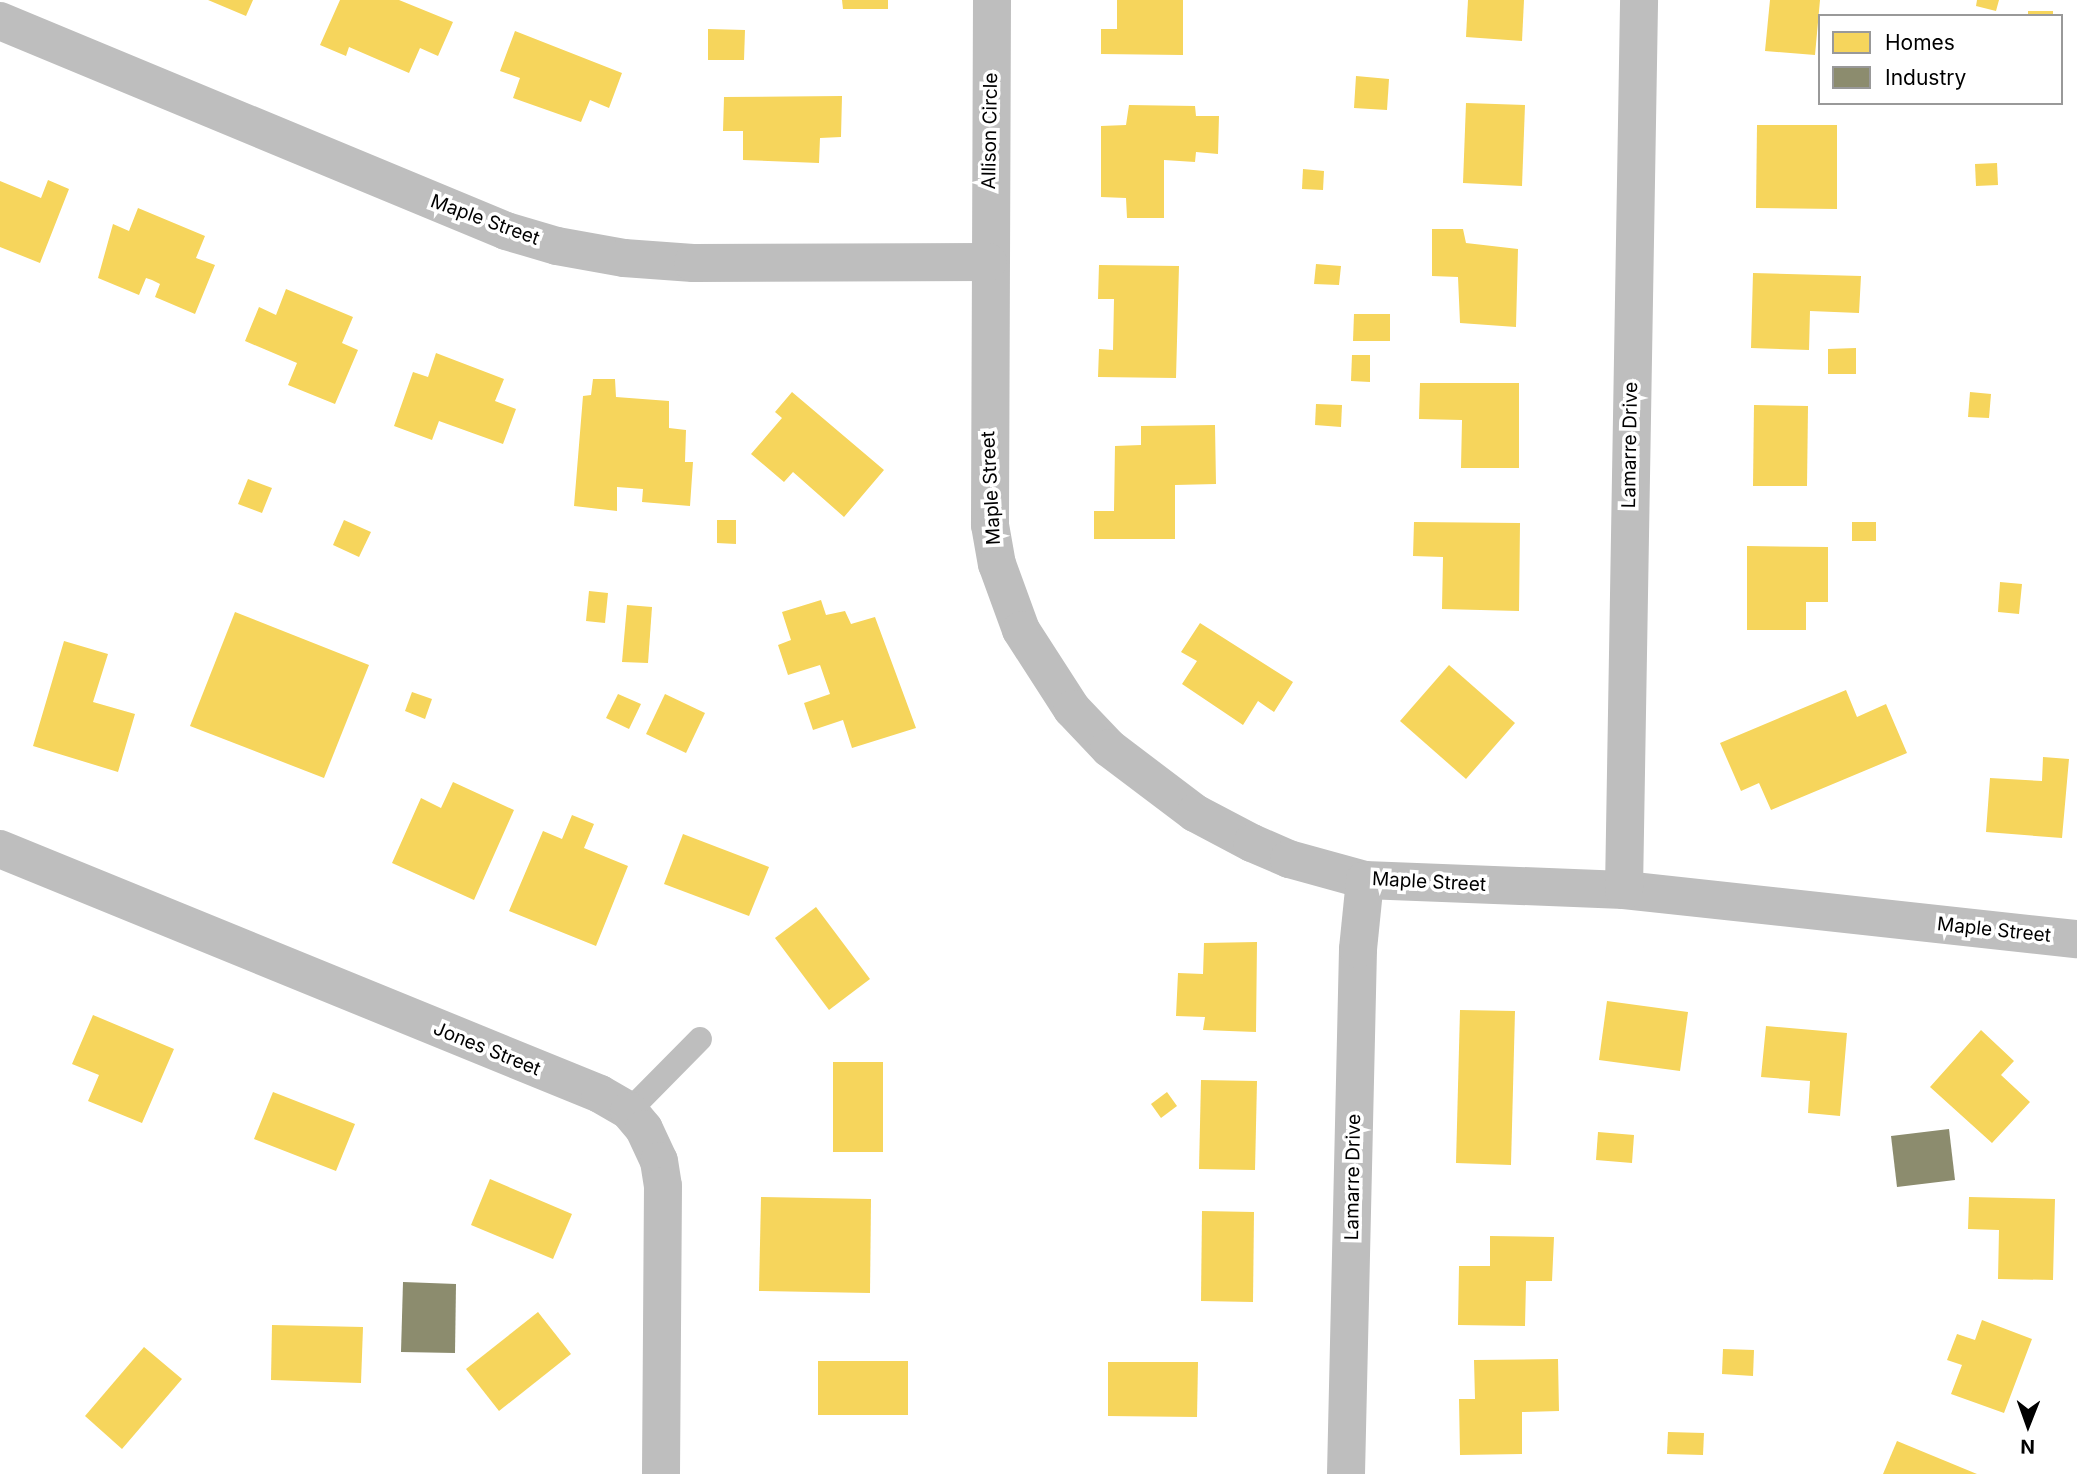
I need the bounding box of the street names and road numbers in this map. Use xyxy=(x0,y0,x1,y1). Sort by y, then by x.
street label: Allison Circle xyxy=(978,72,1002,190)
street label: Maple Street xyxy=(427,190,543,250)
street label: Lamarre Drive xyxy=(1617,382,1643,508)
street label: Maple Street xyxy=(977,430,1005,546)
street label: Maple Street xyxy=(1371,868,1487,896)
street label: Maple Street xyxy=(1936,913,2052,947)
street label: Jones Street xyxy=(430,1017,544,1081)
street label: Lamarre Drive xyxy=(1340,1114,1366,1240)

